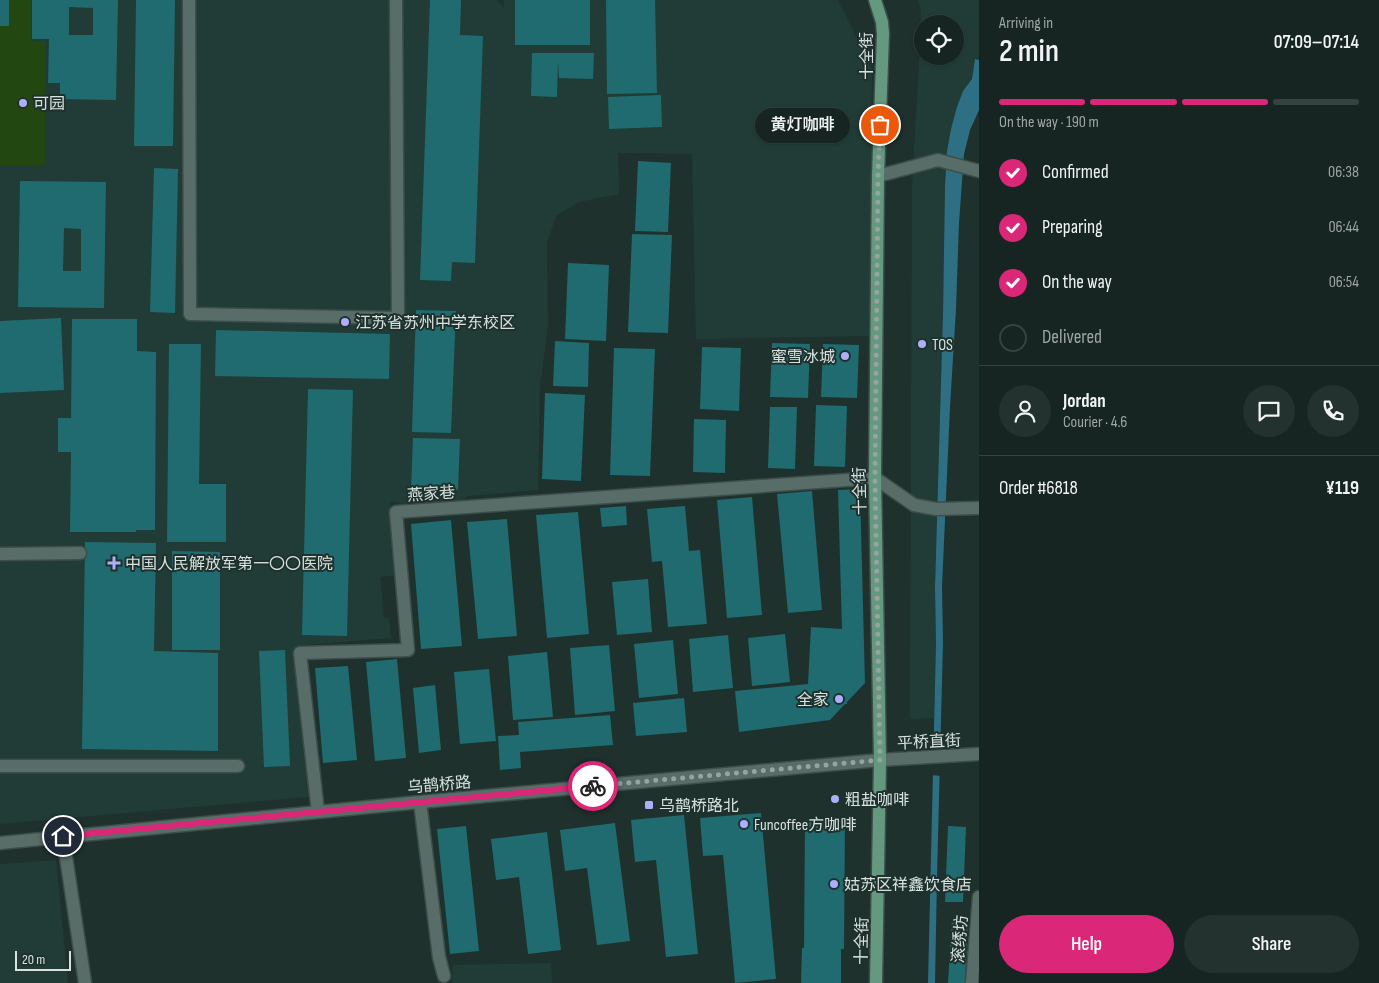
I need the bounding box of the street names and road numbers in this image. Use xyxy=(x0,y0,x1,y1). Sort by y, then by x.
street label: 十全街 xyxy=(858,32,877,80)
street label: 十全街 xyxy=(851,467,870,515)
street label: 燕家巷 xyxy=(406,483,456,506)
street label: 平桥直街 xyxy=(897,731,962,754)
street label: 乌鹊桥路 xyxy=(406,773,472,798)
street label: 滚绣坊 xyxy=(949,914,972,964)
street label: 十全街 xyxy=(853,917,872,965)

